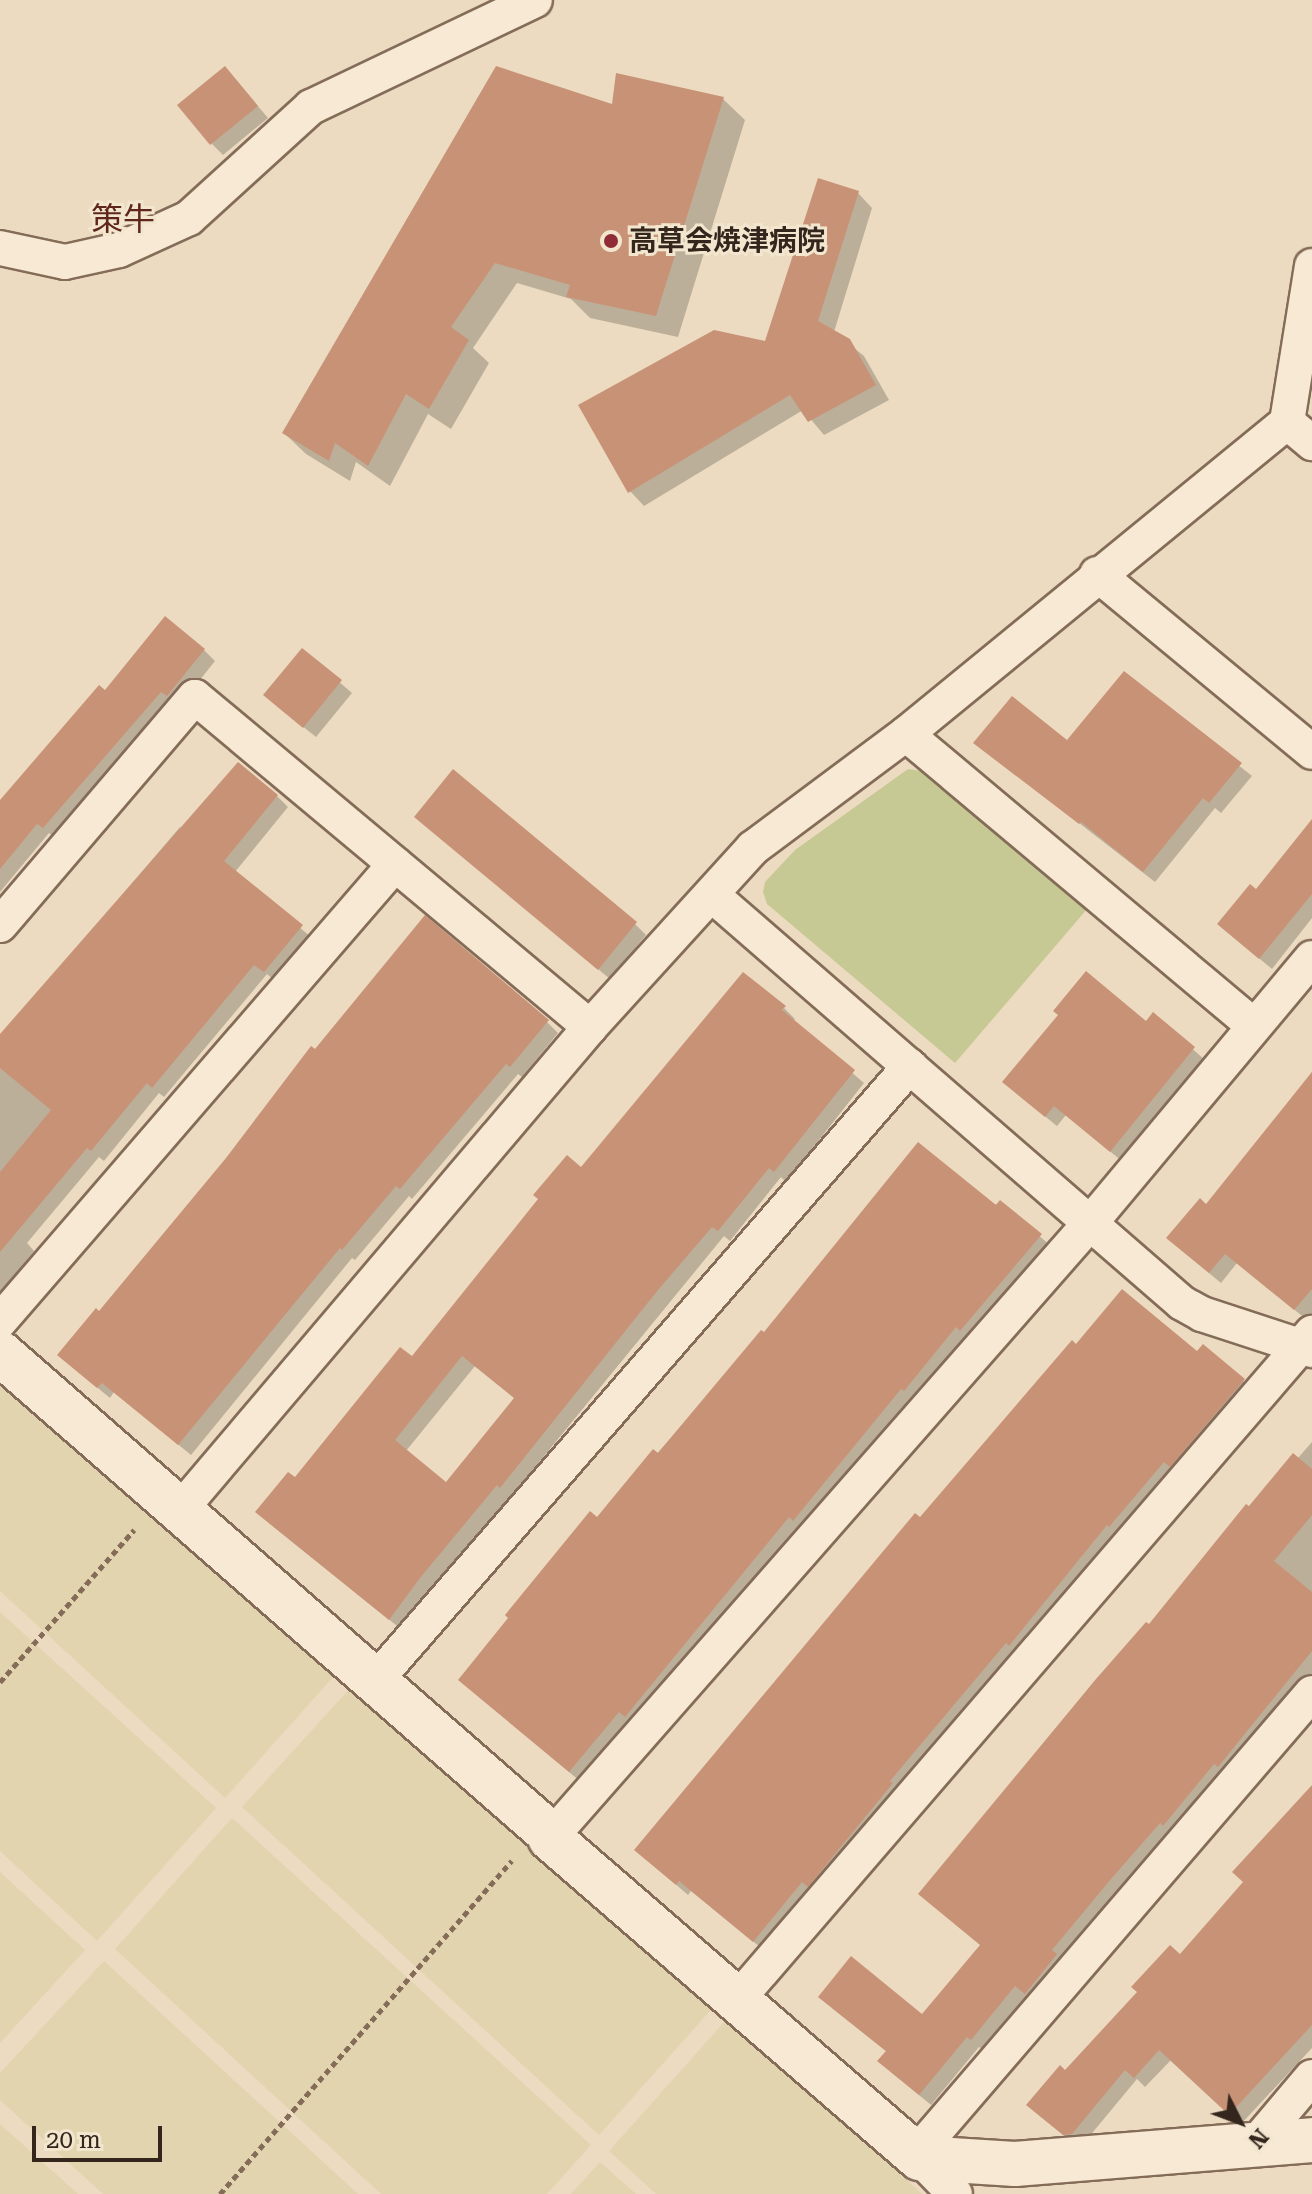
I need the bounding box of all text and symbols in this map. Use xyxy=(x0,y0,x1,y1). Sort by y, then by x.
district label: 策牛 xyxy=(91,200,155,238)
place label: 高草会焼津病院 xyxy=(629,224,825,258)
marker: 高草会焼津病院 xyxy=(600,230,622,252)
north arrow xyxy=(1200,2082,1280,2162)
scale bar xyxy=(36,2110,166,2160)
text: N xyxy=(1243,2124,1273,2153)
text: 20 m xyxy=(46,2126,101,2154)

